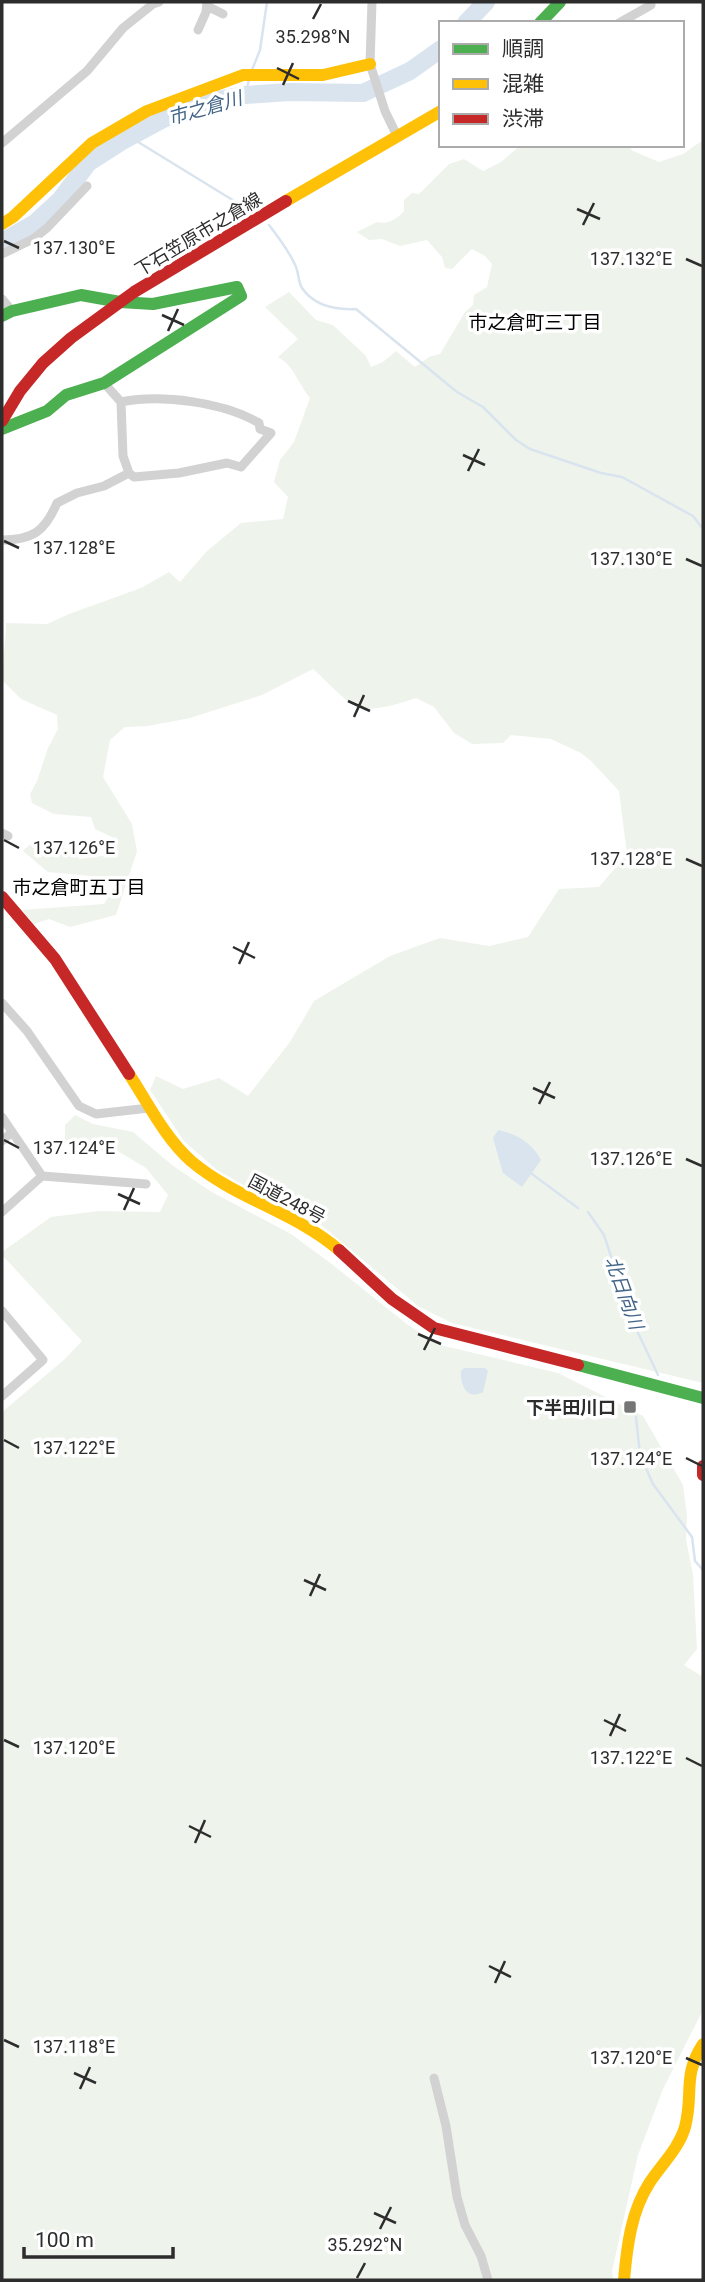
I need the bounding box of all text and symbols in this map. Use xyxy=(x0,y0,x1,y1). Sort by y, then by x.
legend xyxy=(439,21,684,147)
text: 35.298°N xyxy=(276,26,350,47)
text: 順調 xyxy=(502,37,544,61)
text: 混雑 xyxy=(502,72,544,96)
water label: 市之倉川 xyxy=(165,86,247,130)
text: 渋滞 xyxy=(502,107,544,131)
street label: 下石笠原市之倉線 xyxy=(131,188,265,280)
text: 137.130°E xyxy=(33,237,115,258)
text: 137.132°E xyxy=(590,248,672,269)
district label: 市之倉町三丁目 xyxy=(468,311,602,334)
text: 137.128°E xyxy=(33,537,115,558)
text: 137.130°E xyxy=(590,548,672,569)
text: 137.126°E xyxy=(33,837,115,858)
text: 137.128°E xyxy=(590,848,672,869)
district label: 市之倉町五丁目 xyxy=(12,876,146,899)
text: 137.124°E xyxy=(33,1137,115,1158)
text: 137.126°E xyxy=(590,1148,672,1169)
street label: 国道248号 xyxy=(245,1170,329,1228)
water label: 北日向川 xyxy=(600,1253,648,1335)
place label: 下半田川口 xyxy=(526,1397,616,1418)
marker: 下半田川口 xyxy=(622,1399,638,1415)
text: 137.122°E xyxy=(33,1437,115,1458)
text: 137.124°E xyxy=(590,1448,672,1469)
text: 137.120°E xyxy=(33,1737,115,1758)
text: 137.122°E xyxy=(590,1747,672,1768)
text: 137.118°E xyxy=(33,2036,115,2057)
text: 137.120°E xyxy=(590,2047,672,2068)
scale bar xyxy=(24,2216,173,2260)
text: 100 m xyxy=(35,2228,94,2252)
text: 35.292°N xyxy=(328,2234,402,2255)

